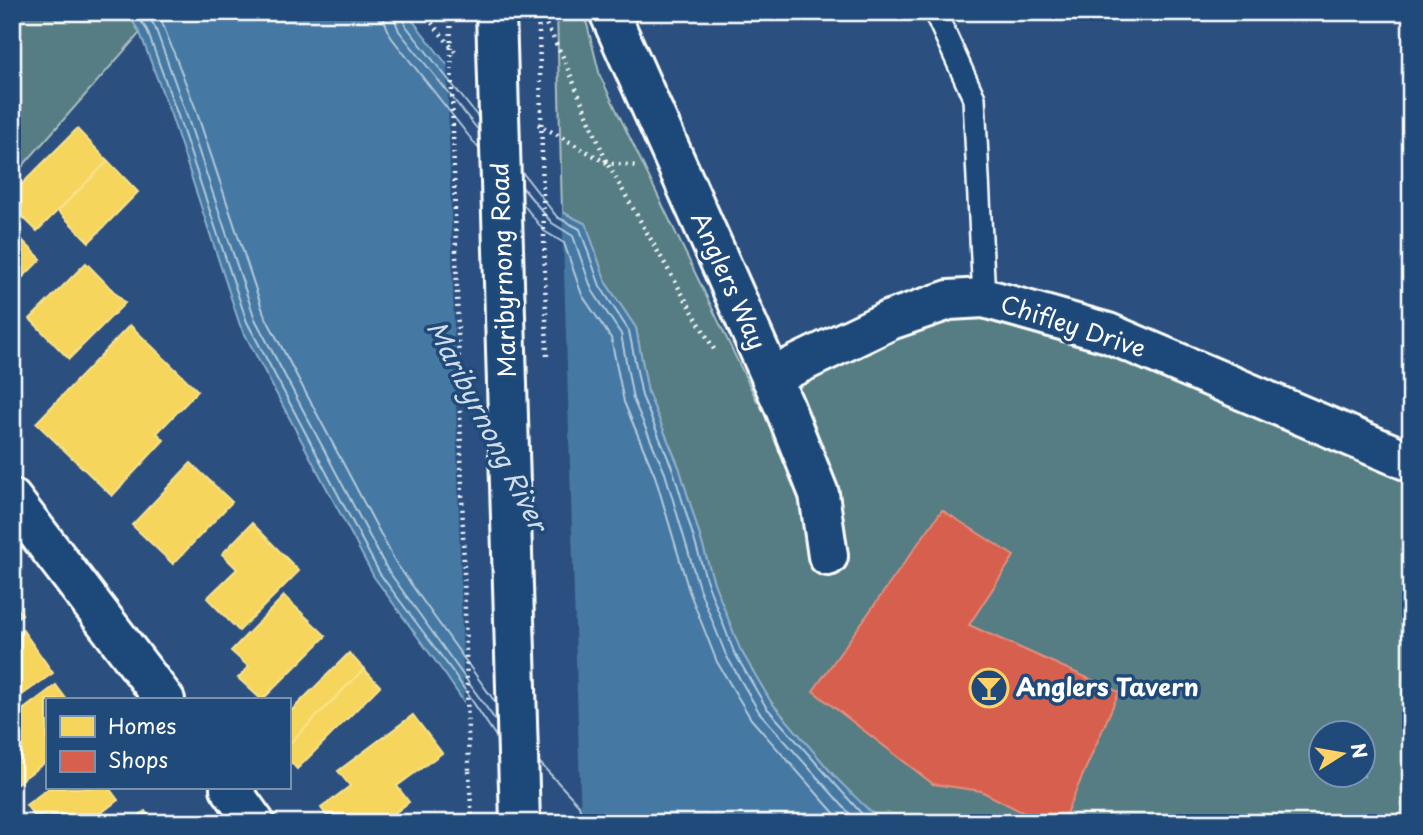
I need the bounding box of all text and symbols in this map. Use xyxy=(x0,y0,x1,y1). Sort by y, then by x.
street label: Maribyrnong Road xyxy=(480,162,524,378)
street label: Anglers Way xyxy=(683,205,776,355)
street label: Chifley Drive xyxy=(996,285,1151,366)
water label: Maribyrnong River xyxy=(418,313,560,540)
bar icon: Anglers Tavern xyxy=(968,667,1010,709)
place label: Anglers Tavern xyxy=(1016,668,1199,704)
legend xyxy=(46,698,290,790)
text: Homes xyxy=(108,709,176,741)
north arrow xyxy=(1308,720,1378,790)
text: N xyxy=(1344,741,1375,761)
text: Shops xyxy=(108,743,168,775)

